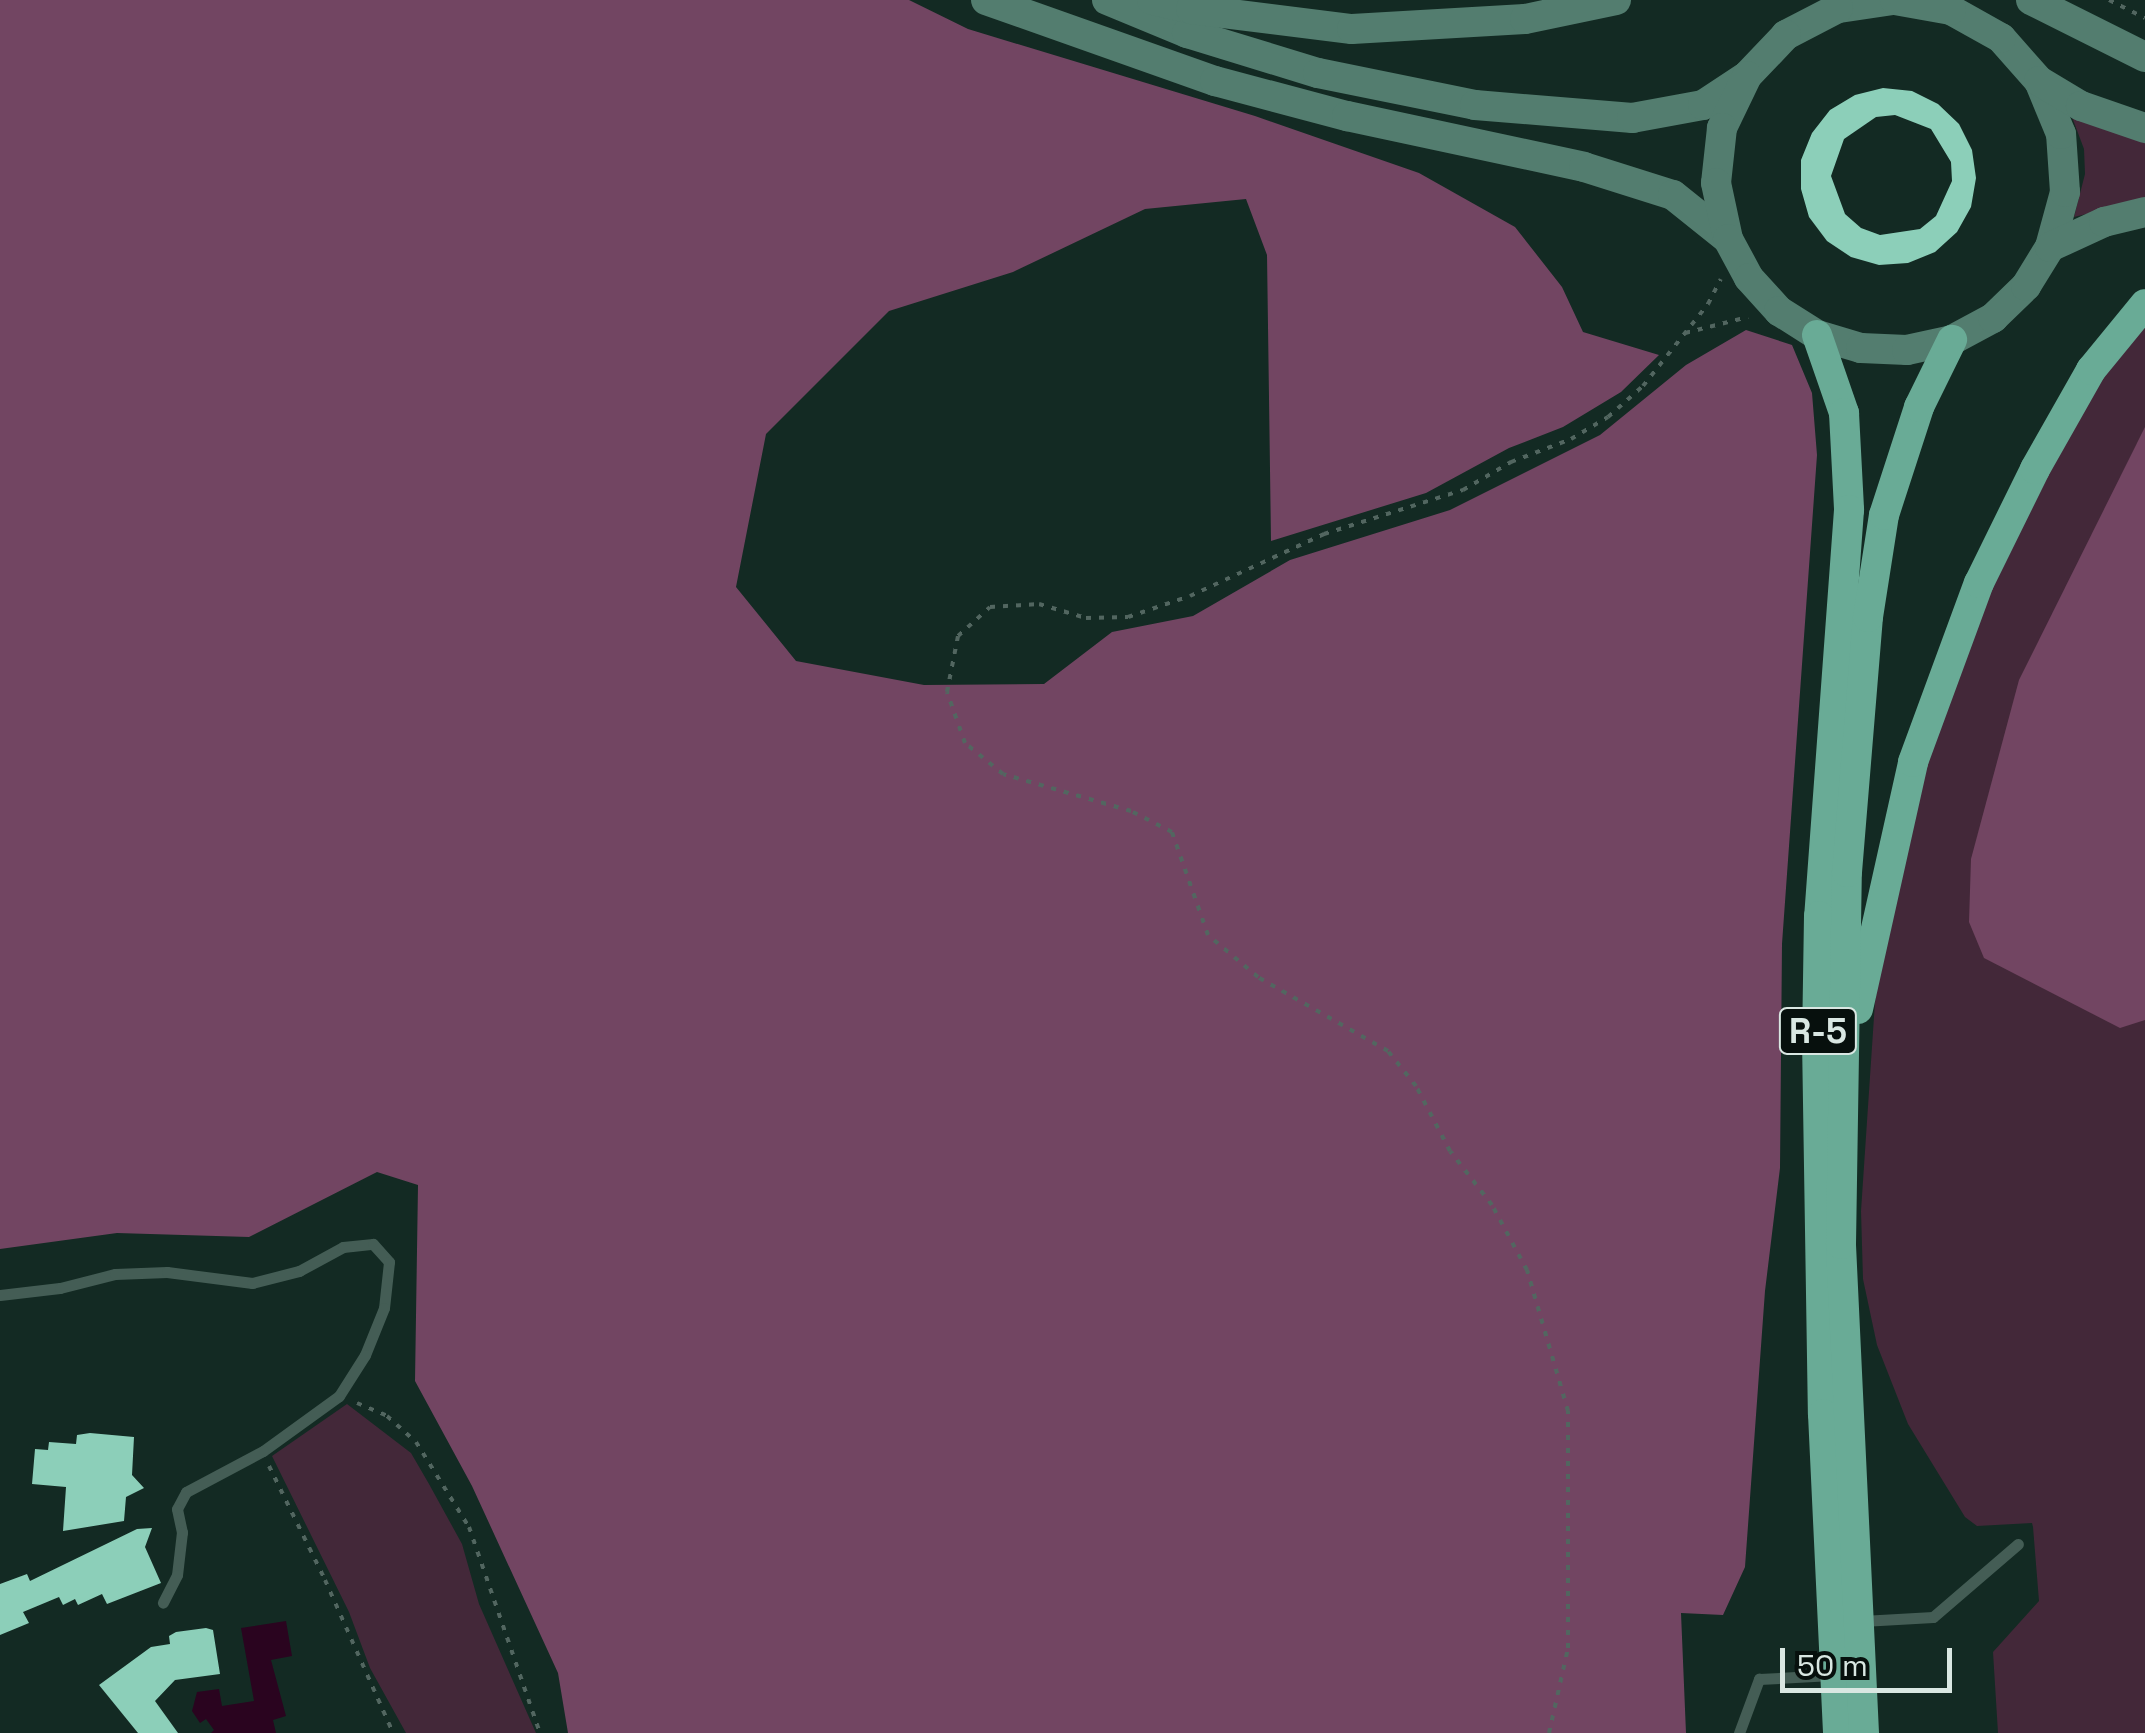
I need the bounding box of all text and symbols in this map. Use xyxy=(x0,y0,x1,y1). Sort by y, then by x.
road number: R-5 xyxy=(1778,1001,1858,1061)
scale bar xyxy=(1785,1628,1958,1690)
text: 50 m xyxy=(1797,1646,1868,1685)

